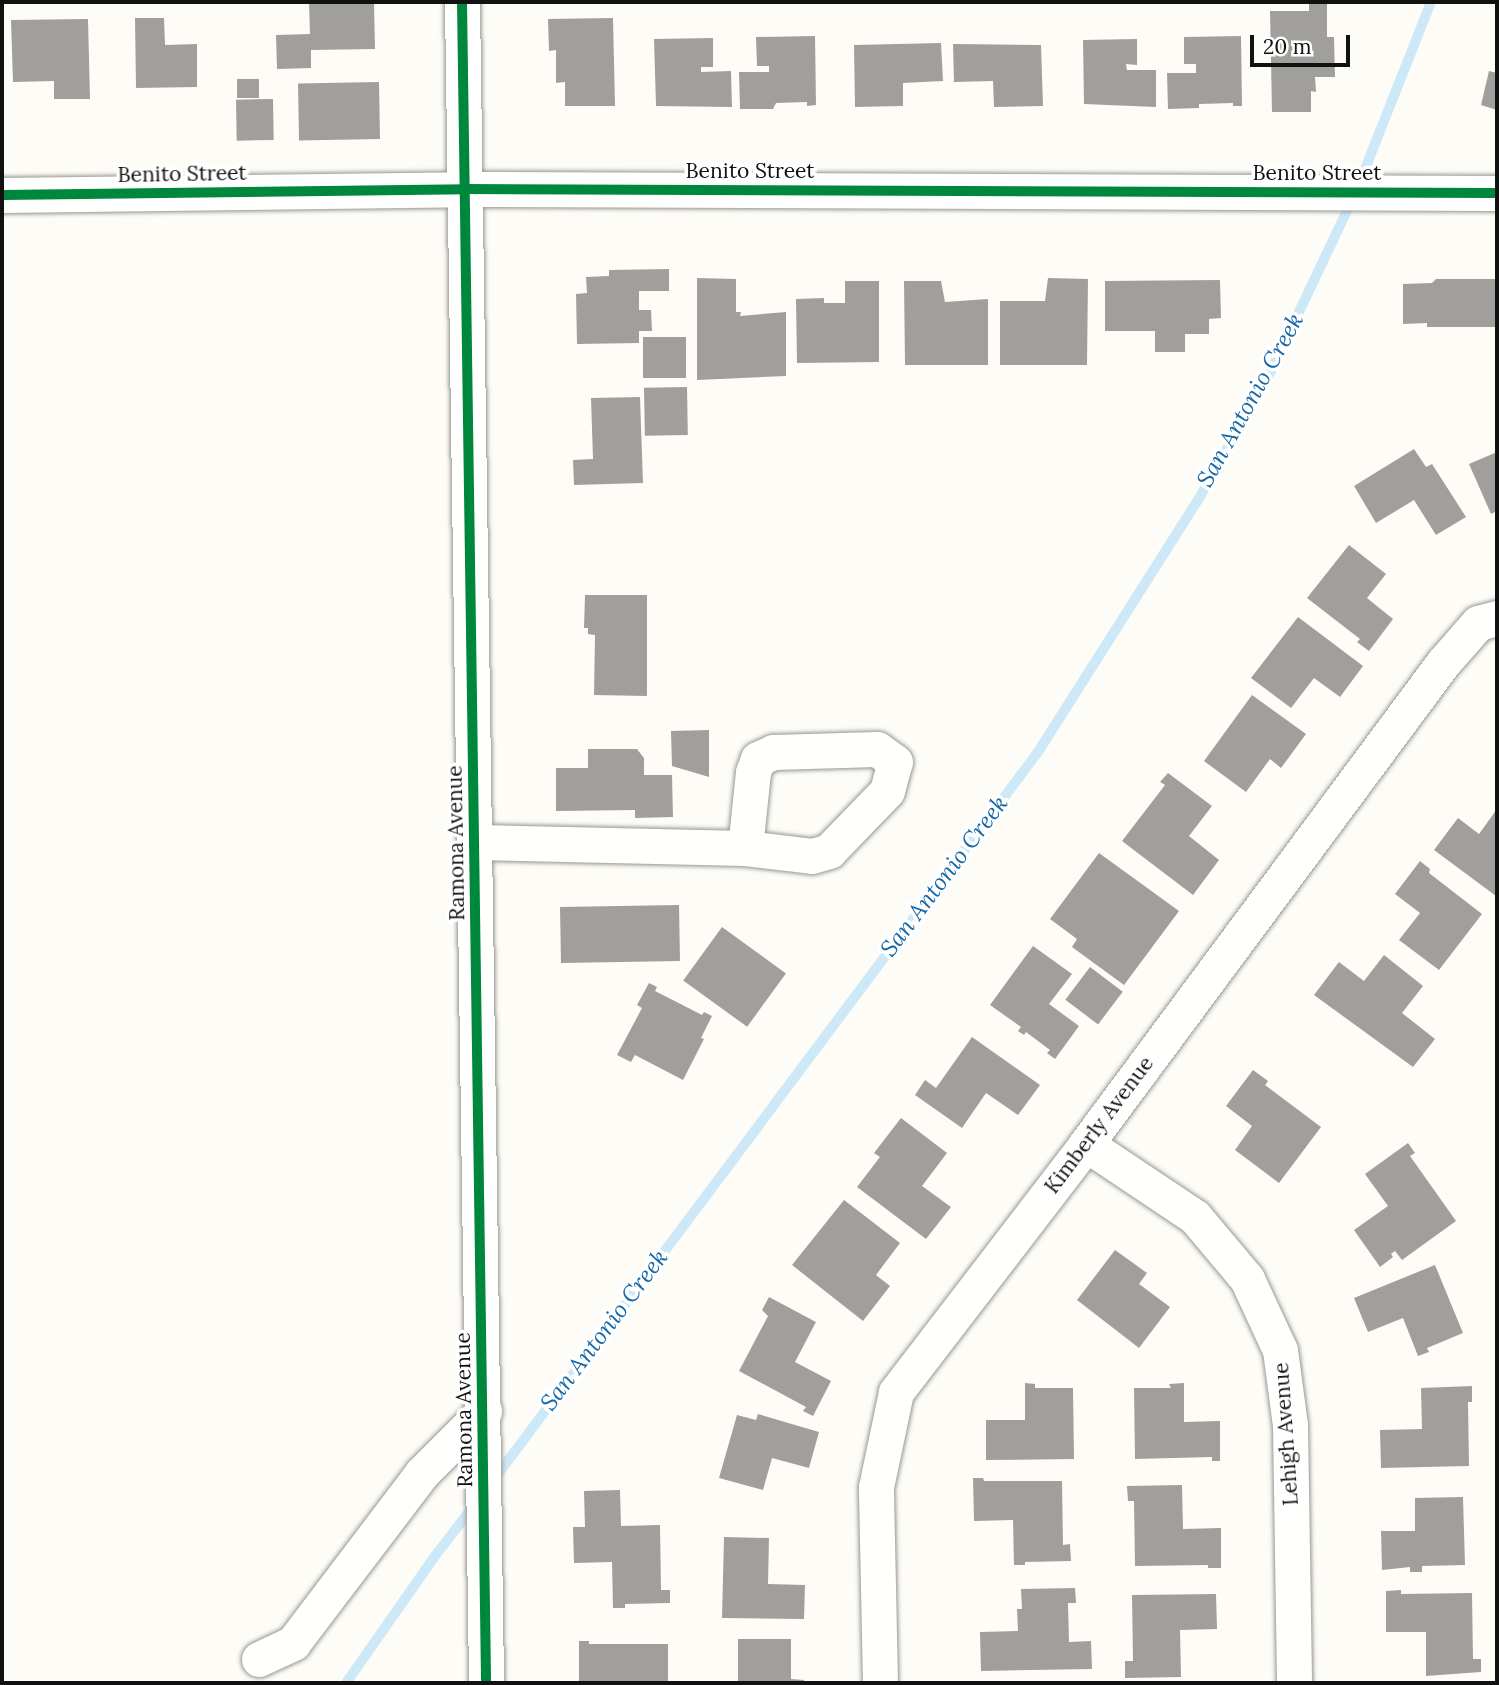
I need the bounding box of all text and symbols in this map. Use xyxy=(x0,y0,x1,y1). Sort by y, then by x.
scale bar xyxy=(1254,21,1354,65)
text: 20 m xyxy=(1263,33,1312,60)
street label: Benito Street xyxy=(686,158,814,184)
street label: Benito Street xyxy=(117,160,247,188)
street label: Benito Street xyxy=(1253,160,1381,186)
water label: San Antonio Creek xyxy=(1191,308,1309,492)
street label: Ramona Avenue xyxy=(442,765,470,921)
water label: San Antonio Creek xyxy=(875,790,1013,962)
street label: Kimberly Avenue xyxy=(1039,1051,1159,1199)
water label: San Antonio Creek xyxy=(535,1244,673,1416)
street label: Ramona Avenue xyxy=(450,1332,478,1488)
street label: Lehigh Avenue xyxy=(1268,1362,1304,1506)

